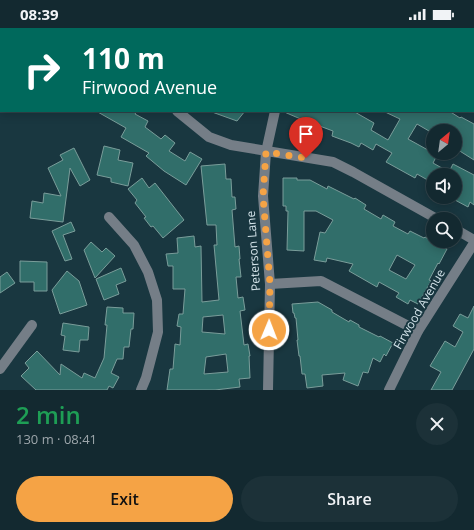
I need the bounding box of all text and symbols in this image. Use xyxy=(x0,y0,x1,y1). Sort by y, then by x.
text: 08:39 xyxy=(20,4,59,24)
text: 110 m xyxy=(82,39,165,77)
icon: right xyxy=(16,44,68,96)
text: Firwood Avenue xyxy=(82,75,217,99)
pin xyxy=(289,117,323,158)
icon: arrive xyxy=(295,123,317,145)
north arrow xyxy=(426,124,462,160)
map controls xyxy=(426,124,462,248)
button: sound xyxy=(426,168,462,204)
street label: Peterson Lane xyxy=(242,210,264,292)
button: search xyxy=(426,212,462,248)
street label: Firwood Avenue xyxy=(389,266,449,352)
position arrow xyxy=(248,309,290,351)
text: 2 min xyxy=(16,398,81,431)
button: close xyxy=(416,403,458,445)
text: 130 m · 08:41 xyxy=(16,430,97,448)
button: Exit xyxy=(16,476,233,522)
button: Share xyxy=(241,476,458,522)

